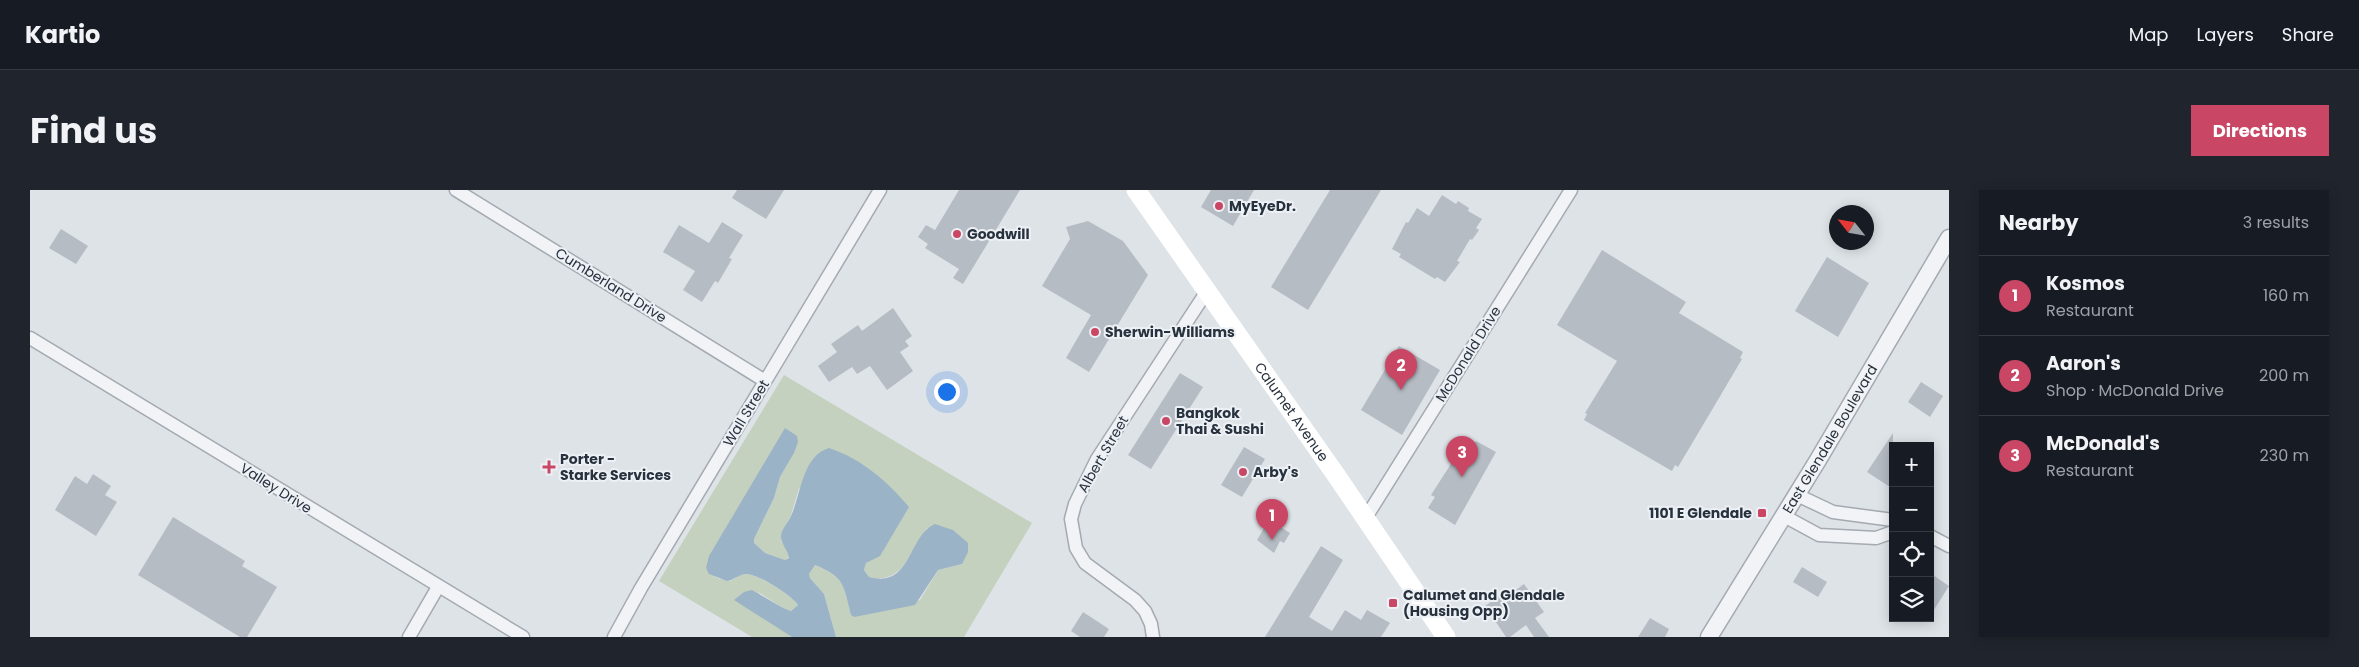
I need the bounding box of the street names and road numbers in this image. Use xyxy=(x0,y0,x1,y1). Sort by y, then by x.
street label: Cumberland Drive xyxy=(552,243,671,327)
street label: McDonald Drive xyxy=(1430,302,1506,406)
street label: Calumet Avenue xyxy=(1250,358,1334,466)
street label: East Glendale Boulevard xyxy=(1777,361,1882,517)
street label: Wall Street xyxy=(718,376,774,450)
street label: Albert Street xyxy=(1073,412,1133,496)
street label: Valley Drive xyxy=(236,458,316,518)

